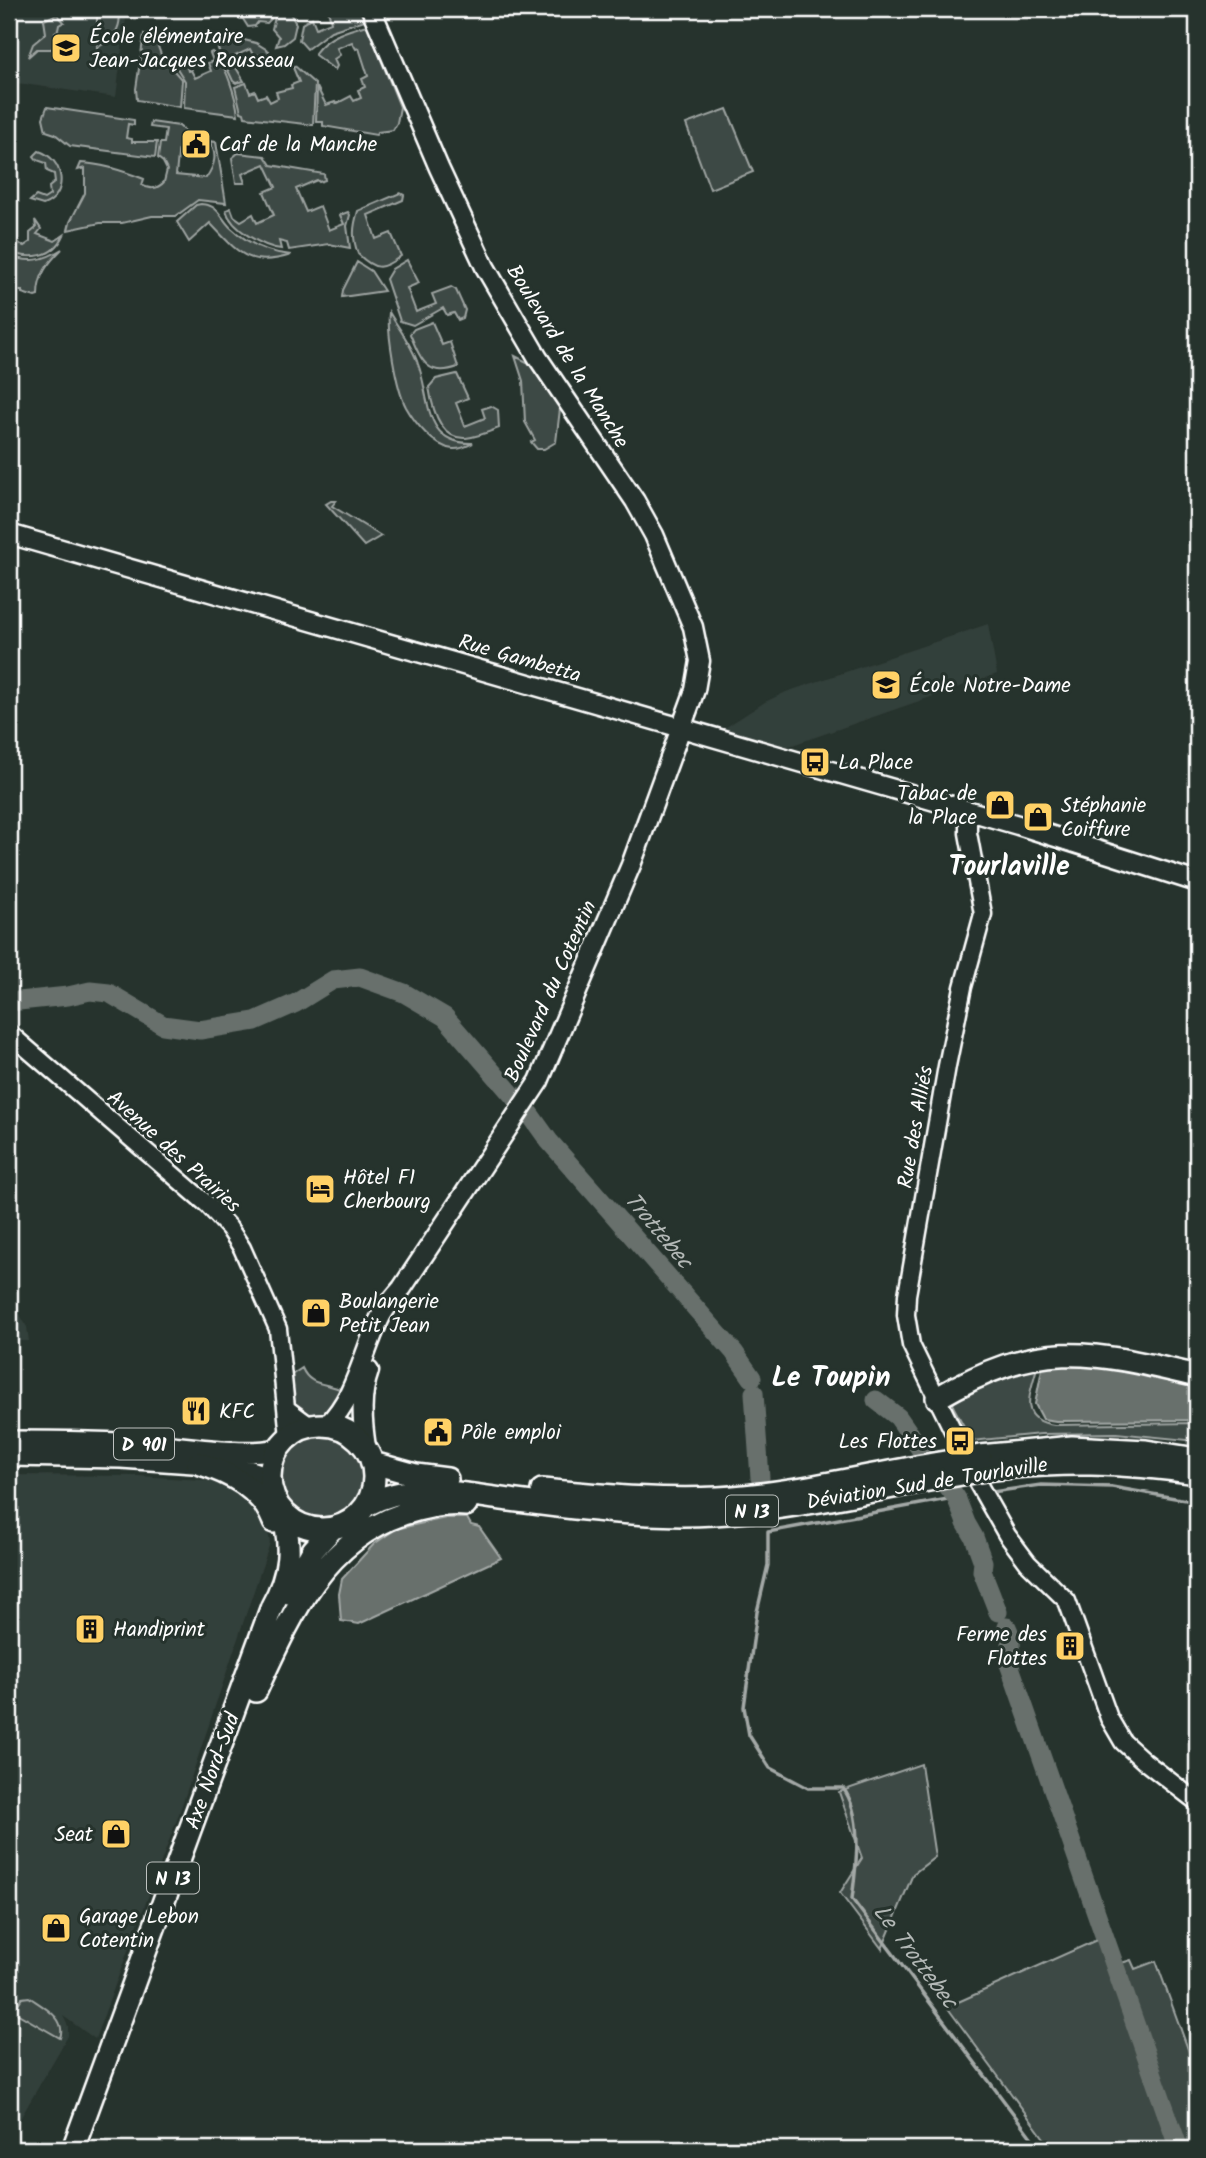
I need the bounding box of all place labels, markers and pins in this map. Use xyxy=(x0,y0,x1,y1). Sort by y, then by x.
place label: École élémentaire Jean-Jacques Rousseau xyxy=(89,21,294,78)
school or university icon: École élémentaire Jean-Jacques Rousseau xyxy=(49,31,83,65)
public building icon: Caf de la Manche xyxy=(179,127,213,161)
place label: Caf de la Manche xyxy=(219,129,378,162)
school or university icon: École Notre-Dame xyxy=(869,668,903,702)
place label: École Notre-Dame xyxy=(909,670,1071,703)
bus stop icon: La Place xyxy=(798,745,832,779)
place label: La Place xyxy=(838,747,913,780)
place label: Tabac de la Place xyxy=(897,778,978,835)
shop icon: Tabac de la Place xyxy=(983,788,1017,822)
place label: Stéphanie Coiffure xyxy=(1061,790,1147,847)
shop icon: Stéphanie Coiffure xyxy=(1021,800,1055,834)
place label: Hôtel F1 Cherbourg xyxy=(343,1162,431,1219)
hotel icon: Hôtel F1 Cherbourg xyxy=(303,1172,337,1206)
place label: Boulangerie Petit Jean xyxy=(339,1286,440,1343)
shop icon: Boulangerie Petit Jean xyxy=(299,1296,333,1330)
restaurant icon: KFC xyxy=(179,1394,213,1428)
place label: KFC xyxy=(219,1396,255,1429)
public building icon: Pôle emploi xyxy=(421,1415,455,1449)
place label: Pôle emploi xyxy=(461,1417,562,1450)
bus stop icon: Les Flottes xyxy=(943,1424,977,1458)
place label: Les Flottes xyxy=(838,1426,937,1459)
building icon: Handiprint xyxy=(73,1612,107,1646)
place label: Handiprint xyxy=(113,1614,206,1647)
place label: Ferme des Flottes xyxy=(956,1619,1047,1676)
building icon: Ferme des Flottes xyxy=(1053,1629,1087,1663)
shop icon: Seat xyxy=(99,1817,133,1851)
place label: Seat xyxy=(54,1819,94,1852)
place label: Garage Lebon Cotentin xyxy=(79,1901,199,1958)
shop icon: Garage Lebon Cotentin xyxy=(39,1911,73,1945)

